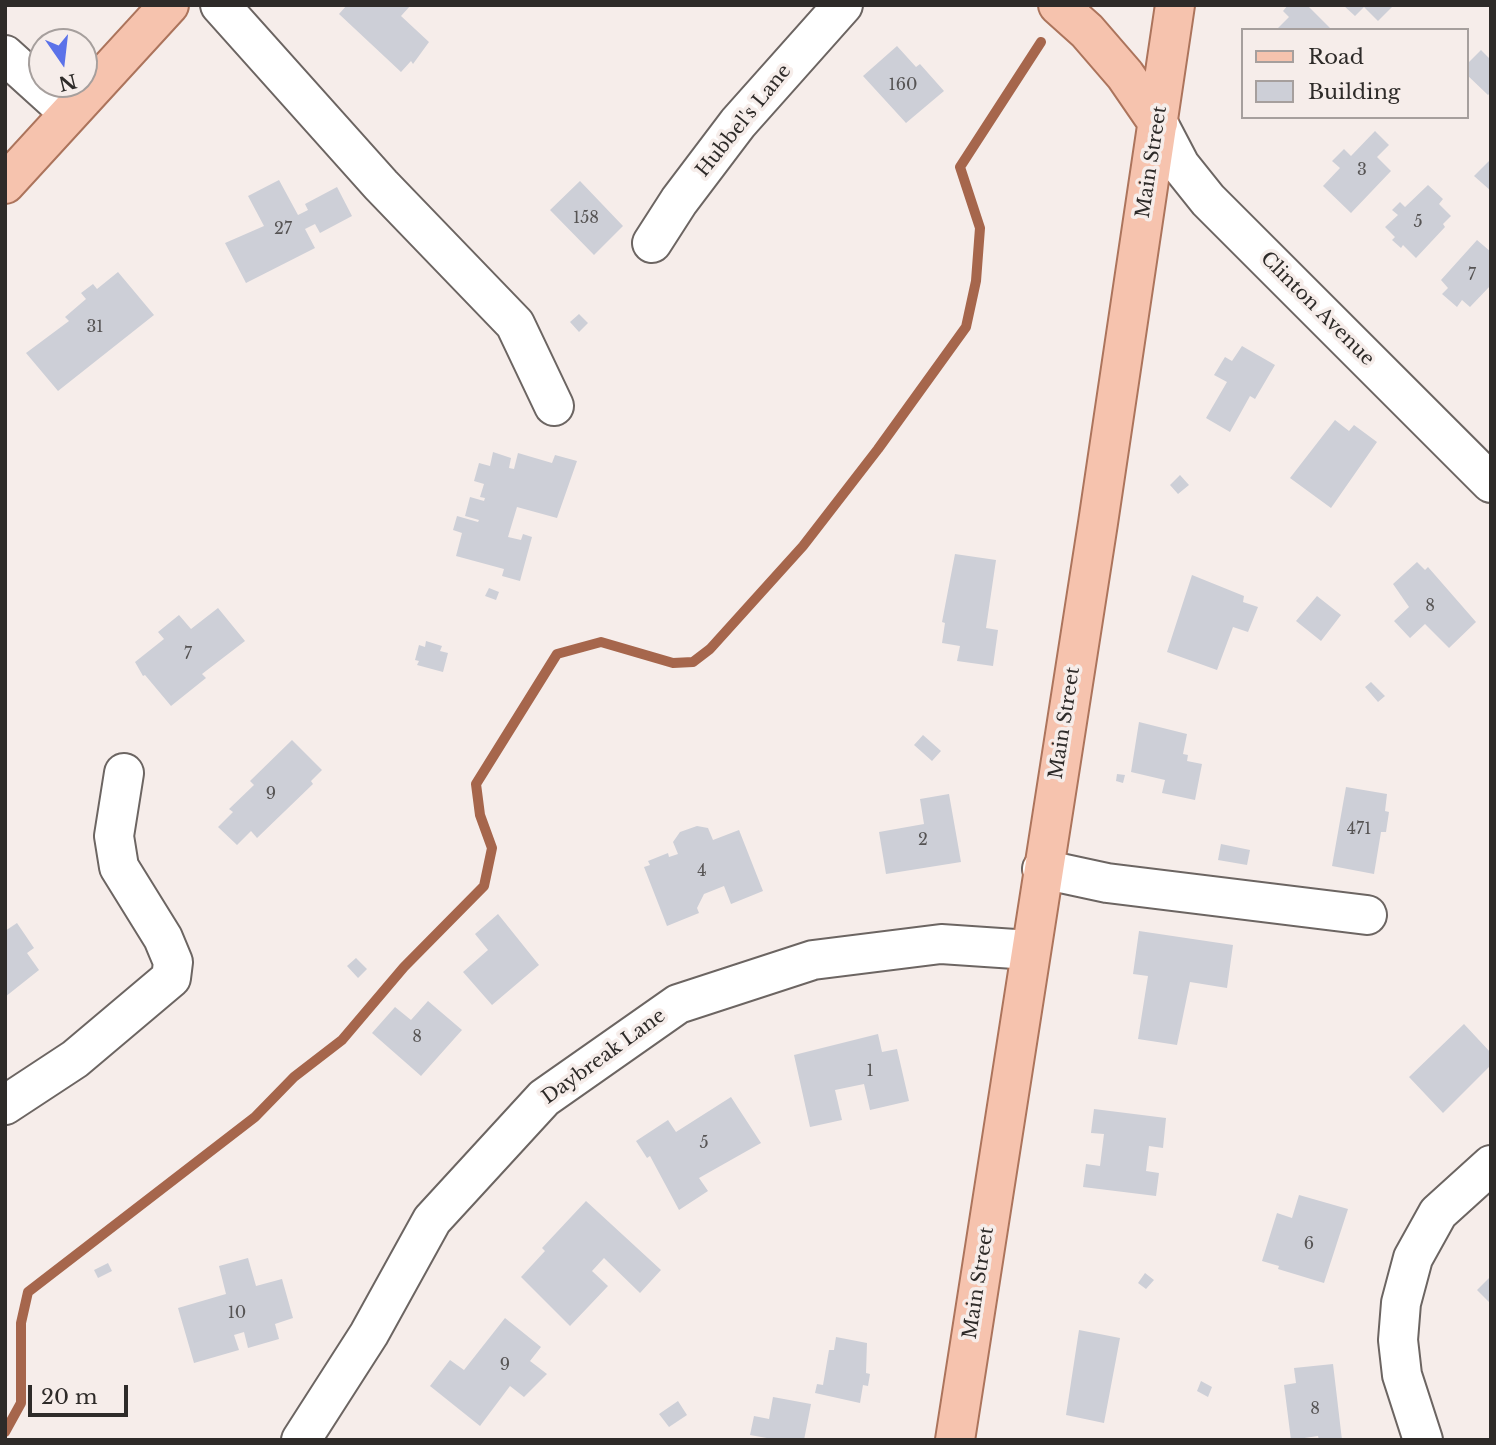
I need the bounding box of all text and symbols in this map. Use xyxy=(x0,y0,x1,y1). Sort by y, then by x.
north arrow xyxy=(28,28,98,98)
legend xyxy=(1240,28,1468,119)
text: Road xyxy=(1308,44,1364,70)
street label: Hubbel's Lane xyxy=(692,60,796,182)
text: N xyxy=(56,69,79,95)
house number: 160 xyxy=(889,75,917,95)
text: Building xyxy=(1308,79,1400,105)
street label: Main Street xyxy=(1132,104,1172,220)
house number: 3 xyxy=(1357,160,1367,180)
house number: 158 xyxy=(573,208,599,228)
house number: 5 xyxy=(1413,212,1423,232)
house number: 27 xyxy=(274,219,292,239)
street label: Clinton Avenue xyxy=(1255,247,1379,371)
house number: 7 xyxy=(1468,265,1476,285)
house number: 31 xyxy=(87,317,103,337)
house number: 8 xyxy=(1425,596,1435,616)
house number: 7 xyxy=(184,644,192,664)
street label: Main Street xyxy=(1045,665,1085,781)
house number: 9 xyxy=(266,784,276,804)
house number: 471 xyxy=(1347,819,1371,839)
house number: 2 xyxy=(918,830,928,850)
house number: 4 xyxy=(697,861,707,881)
street label: Daybreak Lane xyxy=(538,1005,670,1109)
house number: 8 xyxy=(412,1027,422,1047)
house number: 1 xyxy=(866,1061,874,1081)
house number: 5 xyxy=(699,1133,709,1153)
street label: Main Street xyxy=(959,1225,999,1341)
house number: 6 xyxy=(1304,1234,1314,1254)
house number: 10 xyxy=(228,1303,246,1323)
house number: 9 xyxy=(500,1355,510,1375)
scale bar xyxy=(32,1372,131,1416)
text: 20 m xyxy=(41,1384,98,1410)
house number: 8 xyxy=(1310,1399,1320,1419)

